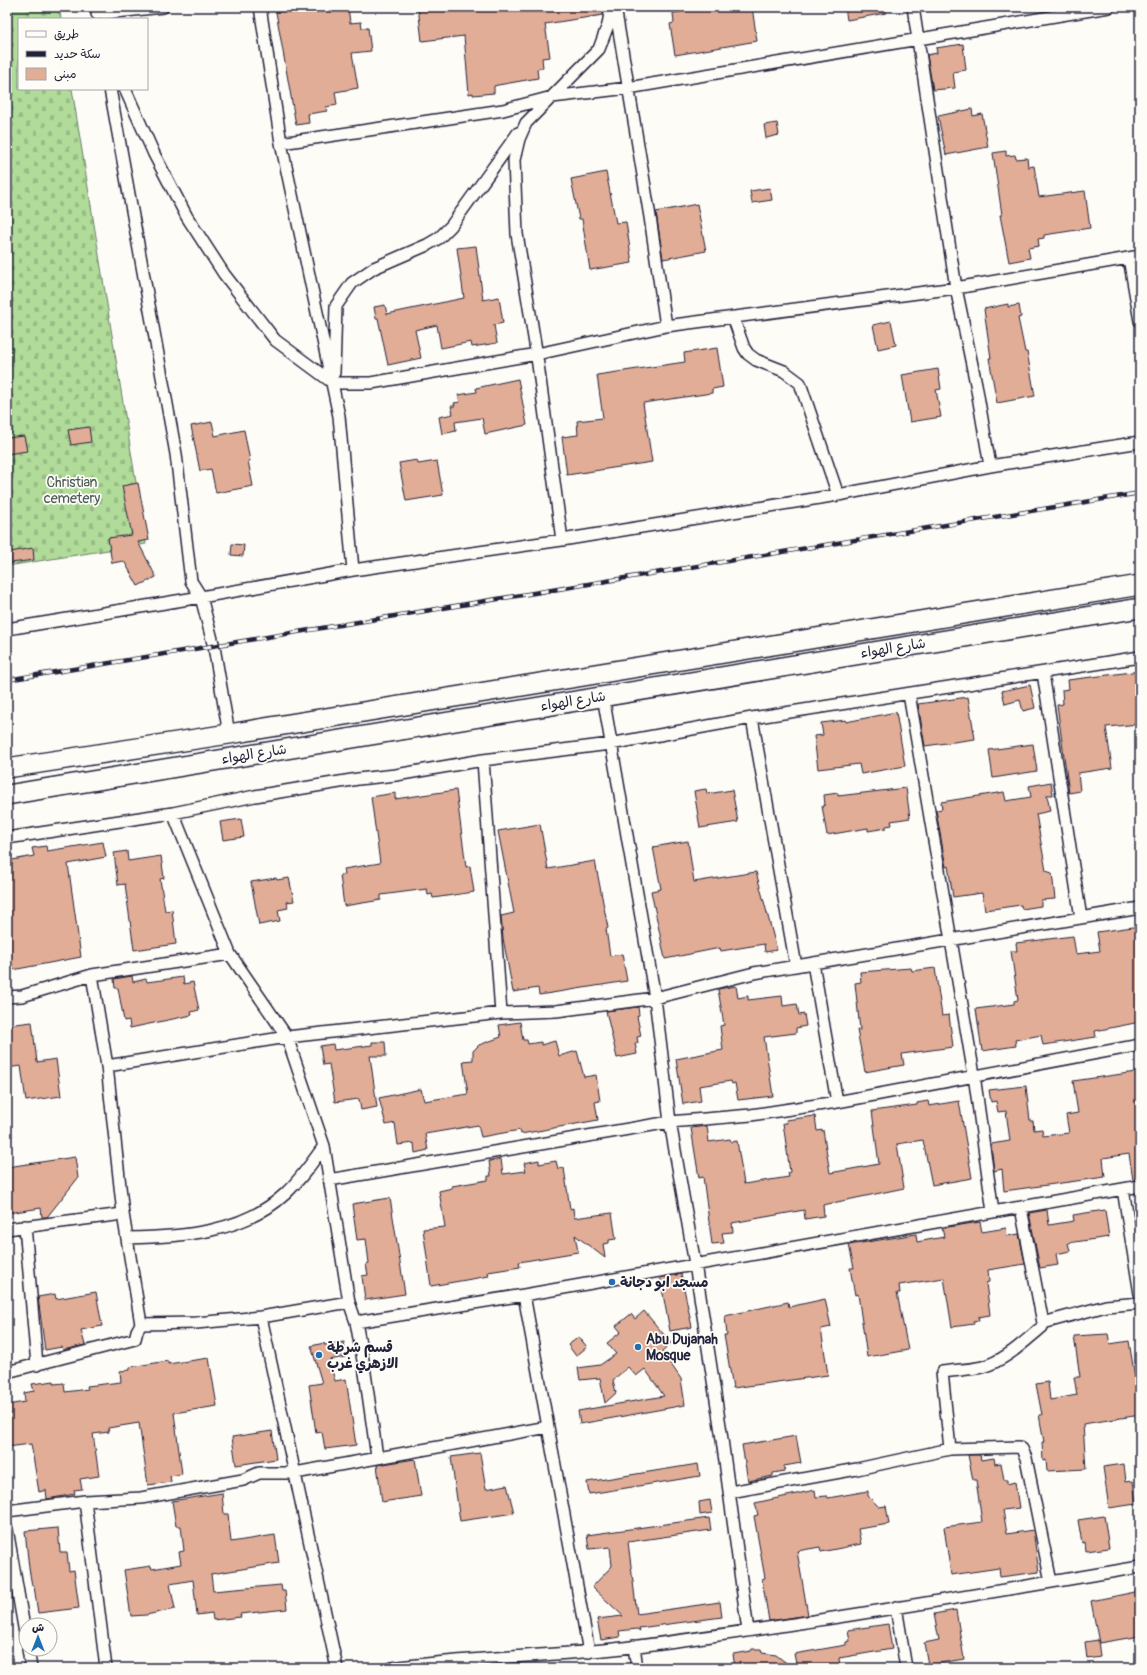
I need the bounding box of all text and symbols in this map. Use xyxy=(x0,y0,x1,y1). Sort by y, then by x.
legend xyxy=(18,18,148,90)
text: طريق xyxy=(54,27,79,42)
text: سكة حديد xyxy=(54,47,101,62)
text: مبنى xyxy=(54,67,77,82)
park label: Christian cemetery xyxy=(44,474,100,507)
street label: شارع الهواء xyxy=(859,634,927,663)
street label: شارع الهواء xyxy=(539,687,607,716)
street label: شارع الهواء xyxy=(220,740,288,769)
place label: مسجد ابو دجانة xyxy=(620,1274,708,1292)
marker: مسجد ابو دجانة xyxy=(607,1277,617,1287)
place label: Abu Dujanah Mosque xyxy=(646,1331,718,1364)
place label: قسم شرطة الازهري غرب xyxy=(327,1339,398,1374)
marker: Abu Dujanah Mosque xyxy=(633,1342,643,1352)
marker: قسم شرطة الازهري غرب xyxy=(314,1350,324,1360)
north arrow xyxy=(18,1617,58,1657)
text: ش xyxy=(32,1621,44,1634)

